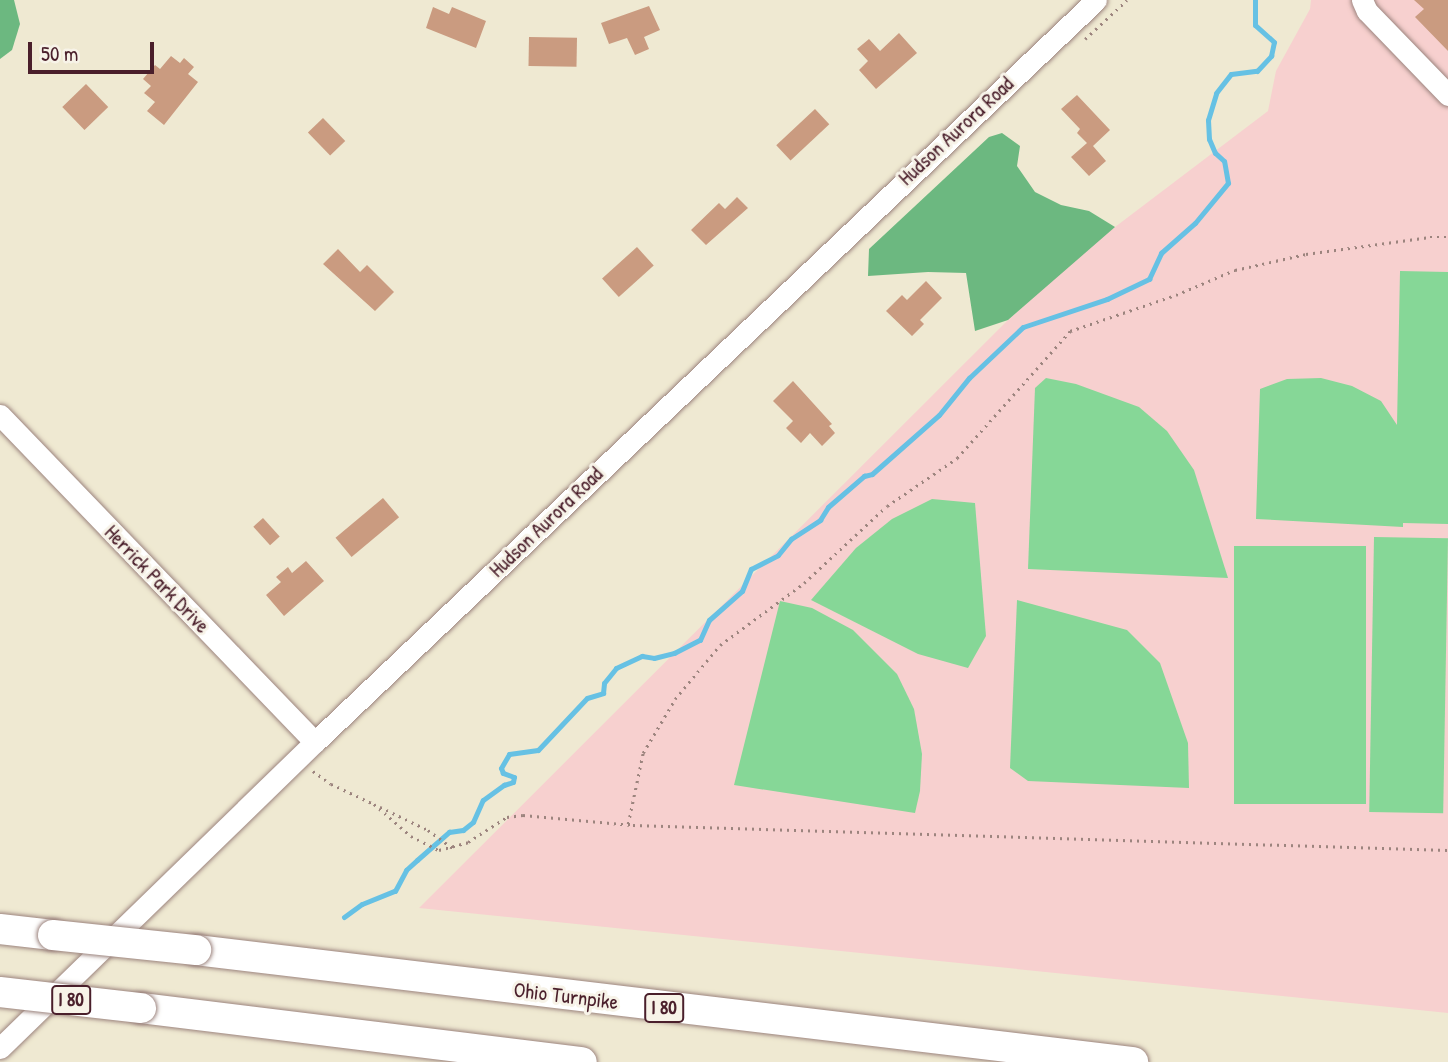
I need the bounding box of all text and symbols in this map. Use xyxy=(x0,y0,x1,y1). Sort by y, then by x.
scale bar xyxy=(32,28,158,72)
text: 50 m xyxy=(41,39,78,68)
street label: Hudson Aurora Road xyxy=(893,71,1019,191)
street label: Hudson Aurora Road xyxy=(484,462,608,582)
street label: Herrick Park Drive xyxy=(99,520,215,638)
street label: Ohio Turnpike xyxy=(512,977,620,1015)
road number: I 80 xyxy=(50,984,92,1016)
road number: I 80 xyxy=(643,992,685,1024)

